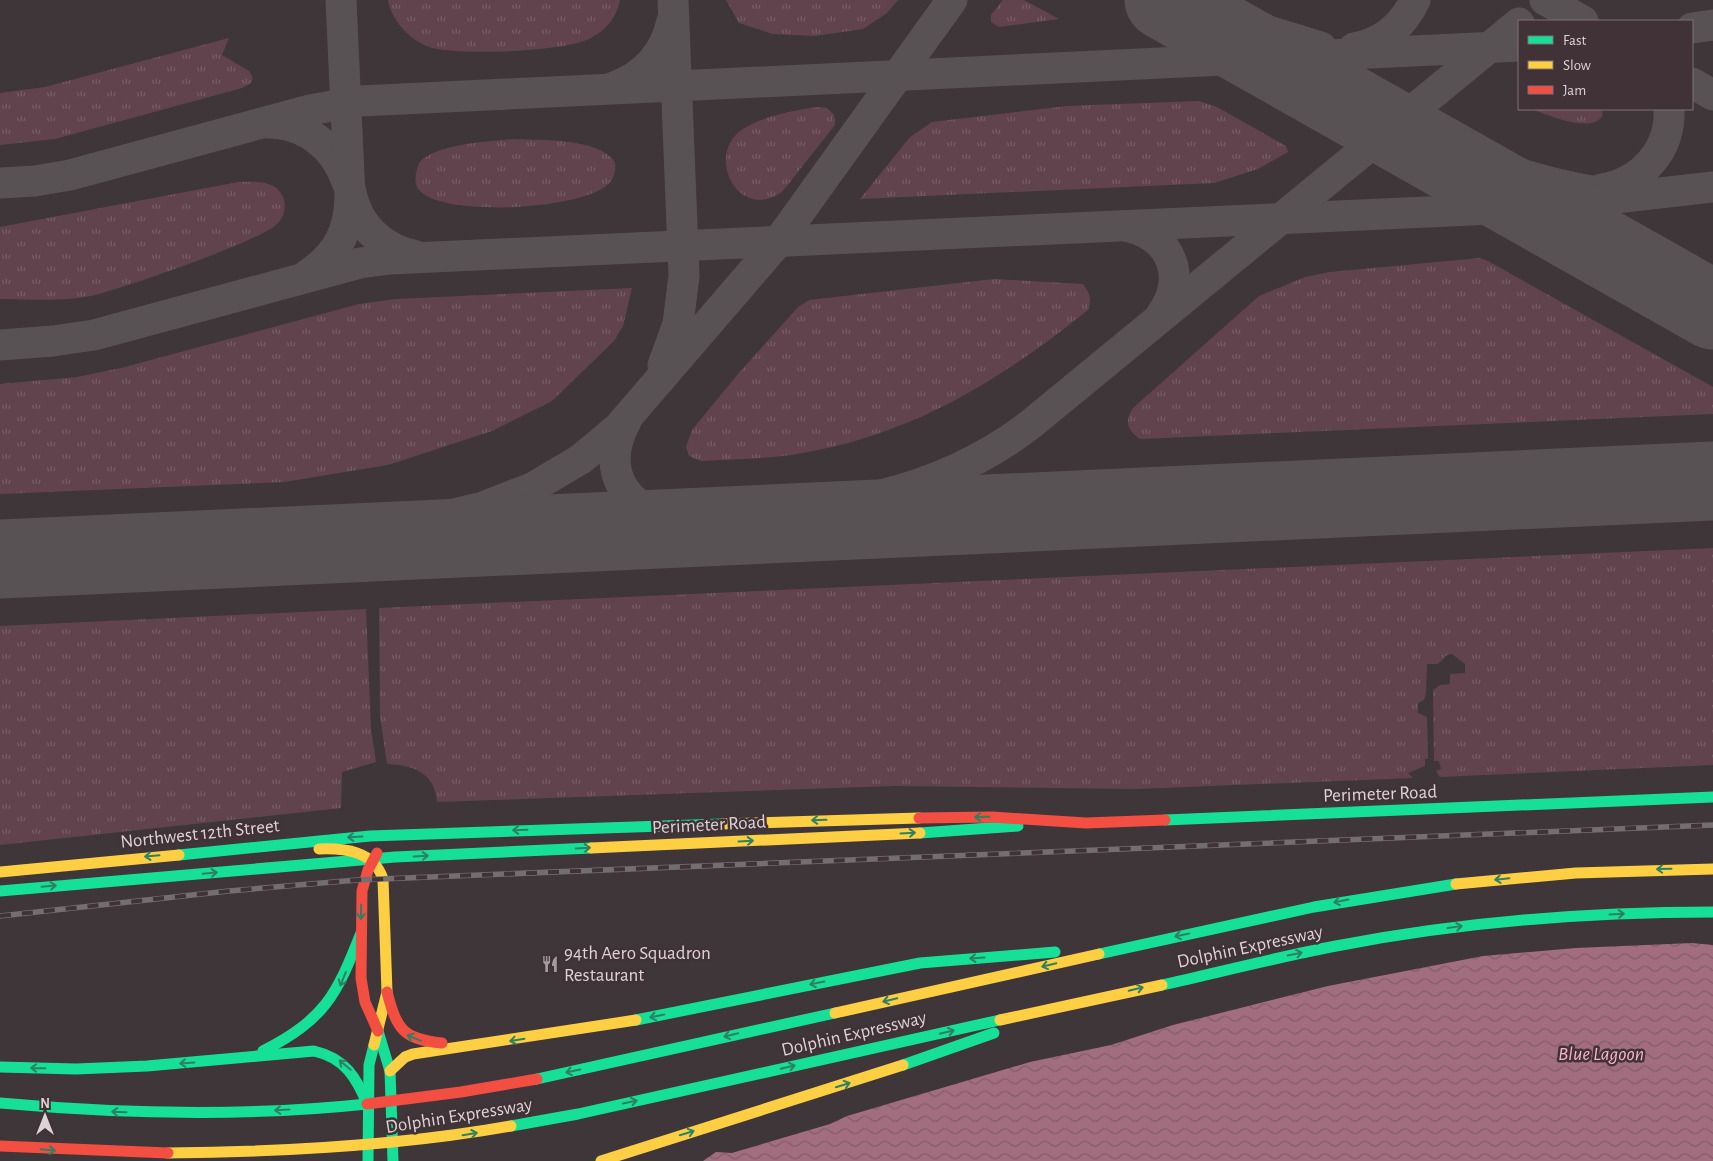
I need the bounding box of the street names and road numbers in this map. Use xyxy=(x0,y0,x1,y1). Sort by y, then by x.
street label: Perimeter Road xyxy=(1323,783,1438,805)
street label: Perimeter Road xyxy=(652,813,767,837)
street label: Northwest 12th Street xyxy=(119,816,281,852)
street label: Dolphin Expressway xyxy=(1175,922,1325,972)
street label: Dolphin Expressway xyxy=(780,1008,928,1060)
street label: Dolphin Expressway xyxy=(384,1095,534,1137)

